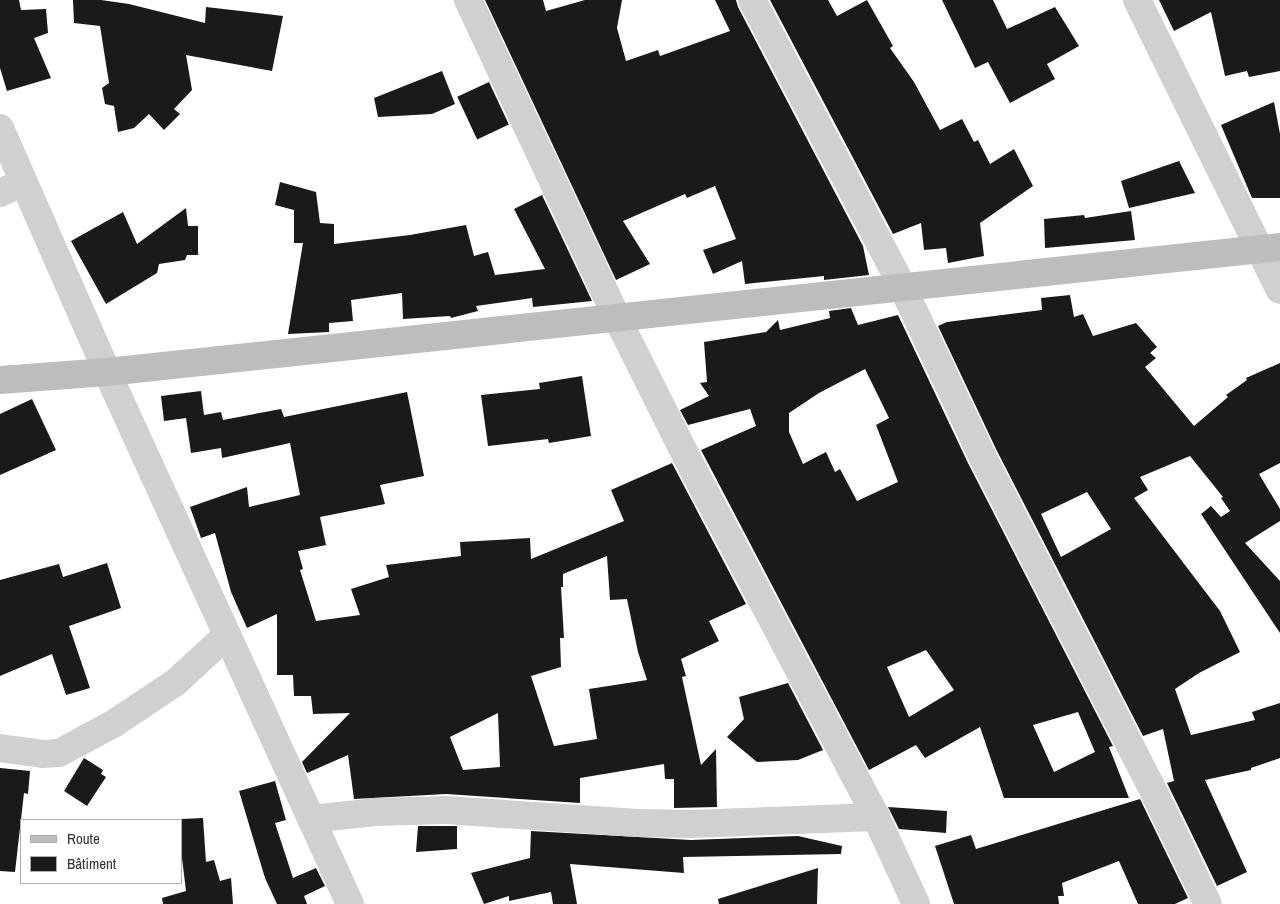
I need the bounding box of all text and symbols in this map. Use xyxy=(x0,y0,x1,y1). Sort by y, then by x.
legend xyxy=(20,819,182,884)
text: Route xyxy=(67,828,100,849)
text: Bâtiment xyxy=(67,853,116,874)

